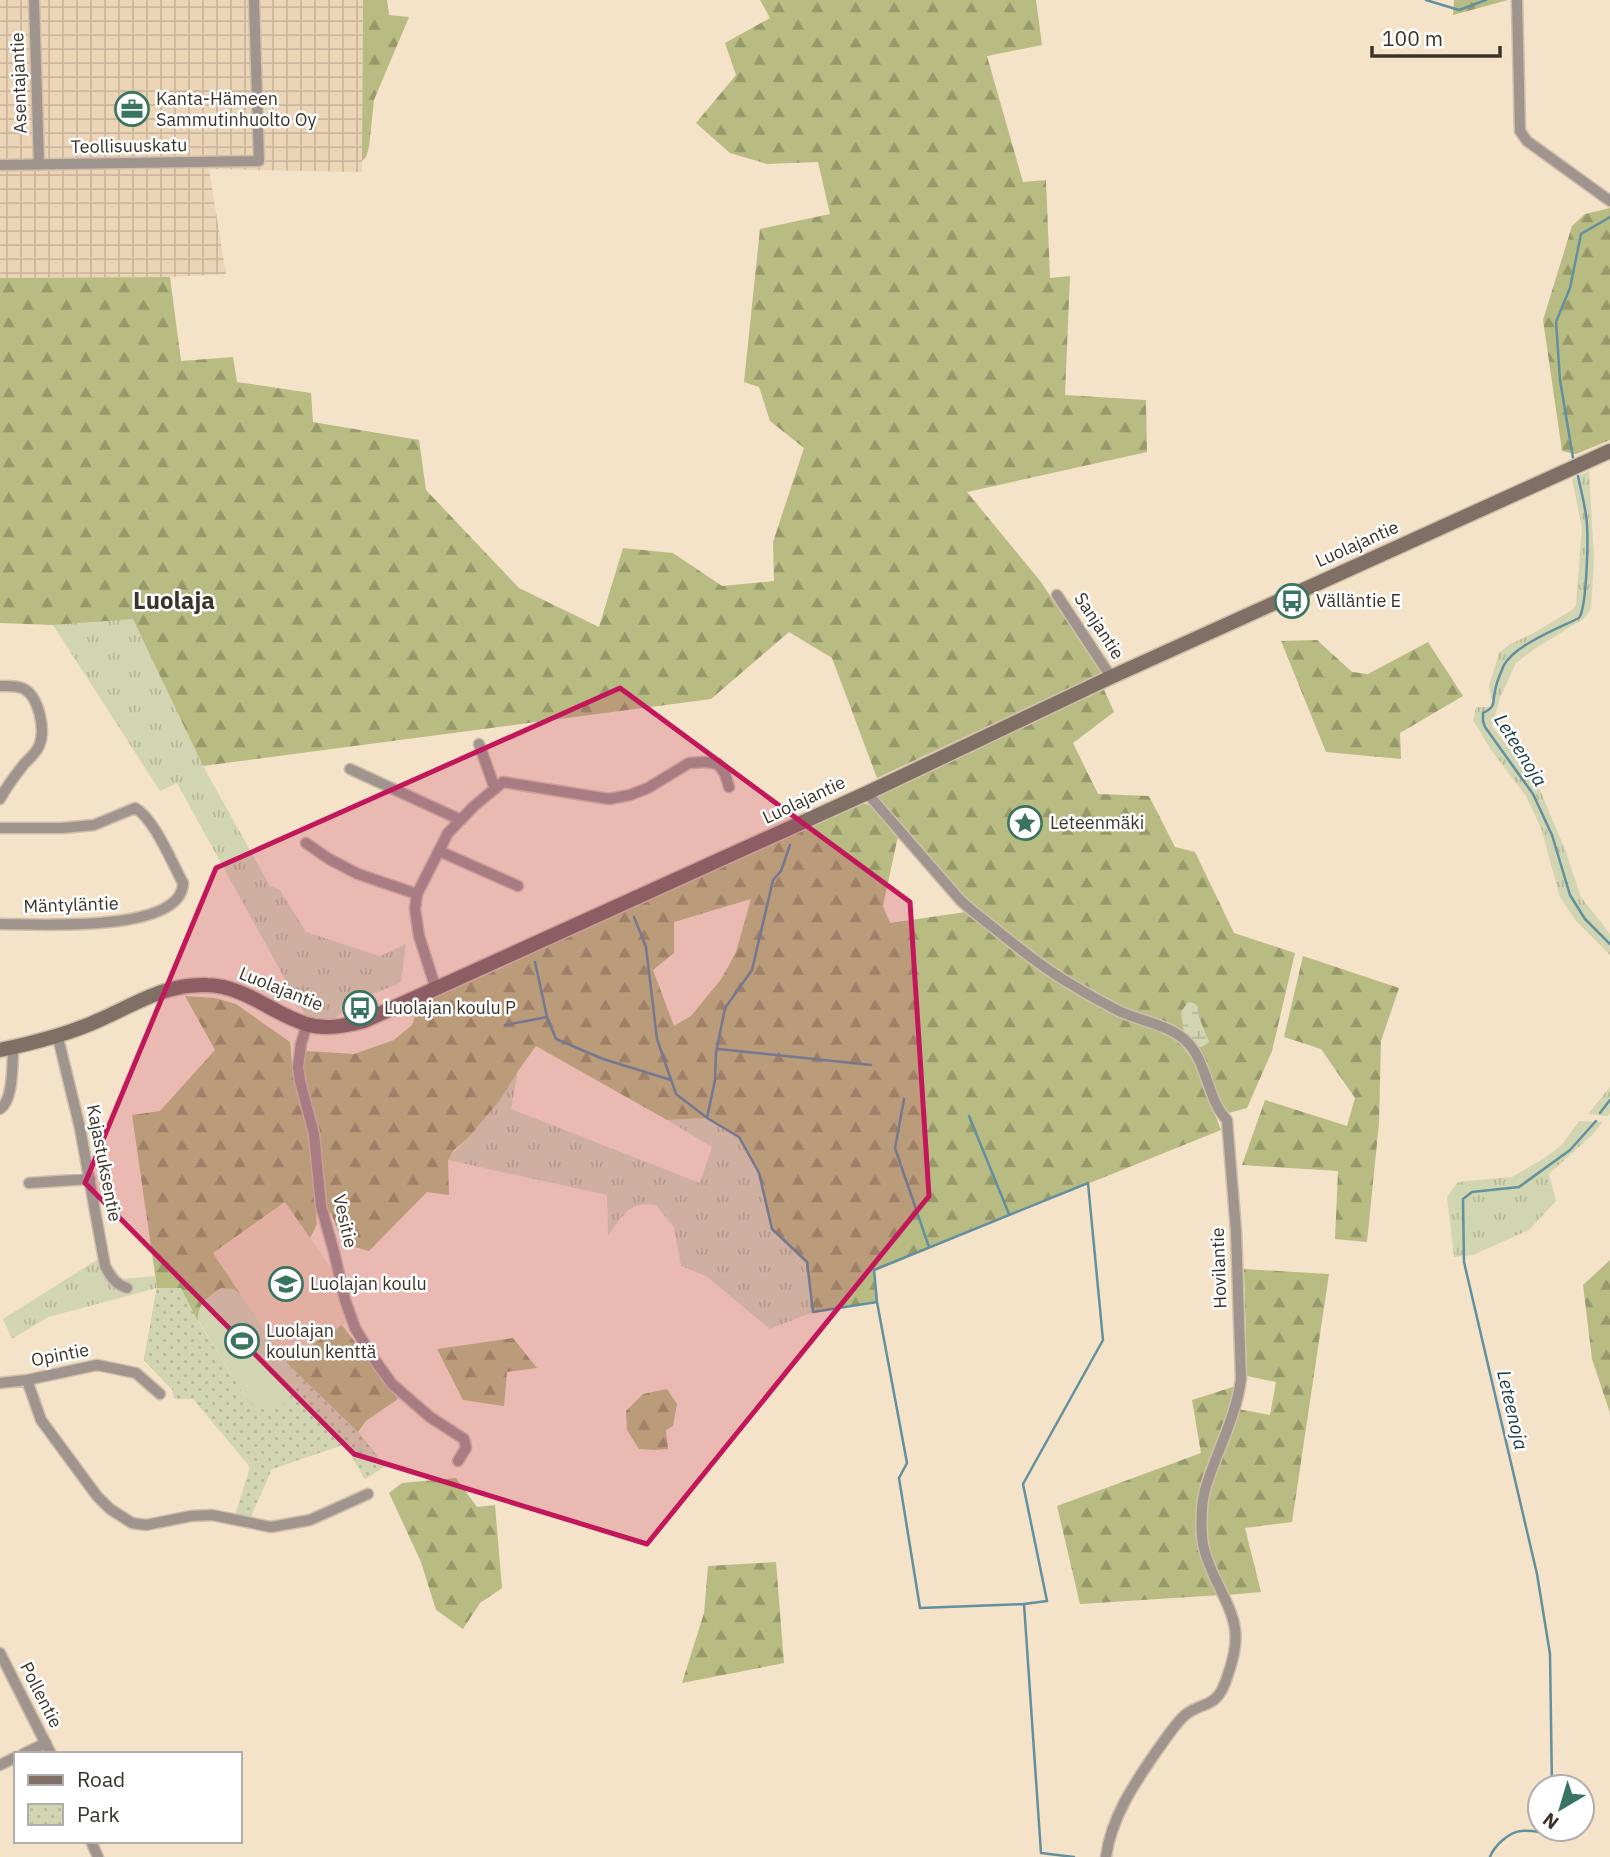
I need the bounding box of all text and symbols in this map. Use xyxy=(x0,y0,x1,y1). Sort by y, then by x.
scale bar xyxy=(1372,14,1500,58)
text: 100 m xyxy=(1382,24,1443,52)
street label: Asentajantie xyxy=(5,32,32,134)
place label: Kanta-Hämeen Sammutinhuolto Oy xyxy=(156,87,316,131)
office icon: Kanta-Hämeen Sammutinhuolto Oy xyxy=(113,90,151,128)
street label: Teollisuuskatu xyxy=(70,133,188,158)
street label: Luolajantie xyxy=(1312,515,1402,572)
bus stop icon: Välläntie E xyxy=(1273,582,1311,620)
district label: Luolaja xyxy=(133,584,215,616)
street label: Sanjantie xyxy=(1069,588,1130,664)
place label: Välläntie E xyxy=(1316,589,1401,612)
water label: Leteenoja xyxy=(1489,709,1553,791)
street label: Luolajantie xyxy=(759,770,849,829)
place icon: Leteenmäki xyxy=(1006,804,1044,842)
place label: Leteenmäki xyxy=(1050,811,1144,834)
street label: Mäntyläntie xyxy=(23,891,119,918)
street label: Luolajantie xyxy=(236,961,327,1016)
bus stop icon: Luolajan koulu P xyxy=(341,989,379,1027)
place label: Luolajan koulu P xyxy=(384,996,516,1019)
street label: Kajastuksentie xyxy=(82,1102,127,1224)
street label: Vesitie xyxy=(328,1192,363,1250)
street label: Hovilantie xyxy=(1206,1227,1231,1309)
school or university icon: Luolajan koulu xyxy=(267,1265,305,1303)
place label: Luolajan koulu xyxy=(310,1272,427,1295)
place label: Luolajan koulun kenttä xyxy=(266,1319,377,1363)
sports icon: Luolajan koulun kenttä xyxy=(223,1322,261,1360)
street label: Opintie xyxy=(29,1338,91,1371)
water label: Leteenoja xyxy=(1492,1368,1534,1452)
street label: Pollentie xyxy=(15,1658,68,1732)
legend xyxy=(14,1752,242,1843)
text: Road xyxy=(77,1765,125,1793)
north arrow xyxy=(1526,1773,1596,1843)
text: Park xyxy=(77,1800,120,1828)
text: N xyxy=(1538,1808,1563,1835)

